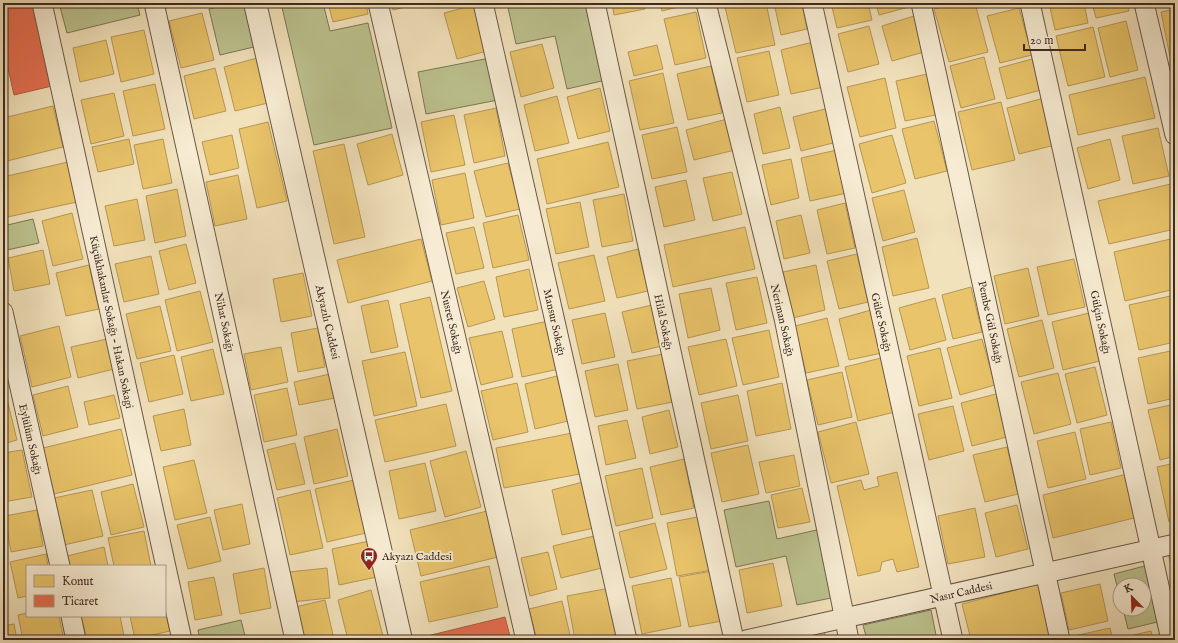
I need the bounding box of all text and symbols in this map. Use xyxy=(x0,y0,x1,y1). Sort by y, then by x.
scale bar xyxy=(1024,26,1085,52)
text: 20 m xyxy=(1030,33,1053,48)
street label: Küçükhakanlar Sokağı - Hakan Sokagi xyxy=(86,234,136,410)
street label: Pembe Gül Sokağı xyxy=(974,280,1006,365)
street label: Akyazılı Caddesi xyxy=(311,283,342,361)
street label: Neriman Sokağı xyxy=(767,283,797,358)
street label: Mansur Sokağı xyxy=(540,287,569,357)
street label: Nusret Sokağı xyxy=(437,289,465,356)
street label: Gülçin Sokağı xyxy=(1086,289,1114,355)
street label: Nihat Sokağı xyxy=(211,291,237,353)
street label: Güler Sokağı xyxy=(867,291,895,353)
street label: Hilal Sokağı xyxy=(650,293,676,351)
street label: Eylülüm Sokağı xyxy=(15,403,45,476)
bus stop icon: Akyazı Caddesi xyxy=(359,546,379,571)
place label: Akyazı Caddesi xyxy=(381,550,452,564)
legend xyxy=(26,565,166,617)
text: Konut xyxy=(62,574,94,589)
north arrow xyxy=(1112,577,1152,617)
street label: Nasır Caddesi xyxy=(929,579,994,607)
text: K xyxy=(1122,580,1136,597)
text: Ticaret xyxy=(62,594,98,609)

